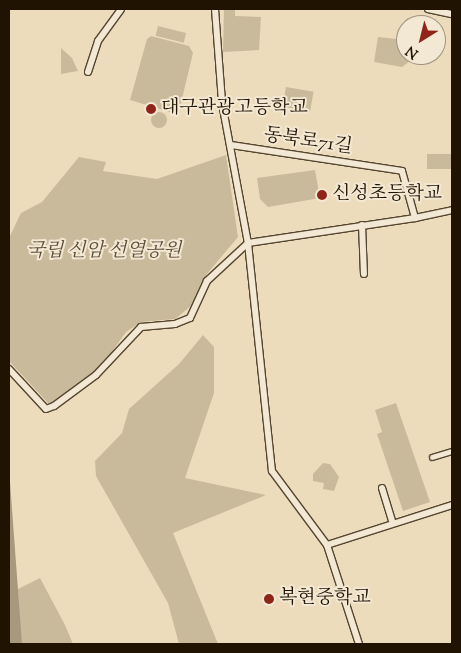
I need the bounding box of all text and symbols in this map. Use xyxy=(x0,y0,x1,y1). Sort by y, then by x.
north arrow xyxy=(396,15,446,65)
text: N xyxy=(402,40,423,63)
place label: 대구관광고등학교 xyxy=(161,98,308,120)
marker: 대구관광고등학교 xyxy=(145,103,157,115)
street label: 동북로71길 xyxy=(262,124,354,160)
place label: 신성초등학교 xyxy=(332,184,442,206)
marker: 신성초등학교 xyxy=(316,189,328,201)
park label: 국립 신암 선열공원 xyxy=(27,241,181,263)
place label: 복현중학교 xyxy=(279,588,371,610)
marker: 복현중학교 xyxy=(263,593,275,605)

